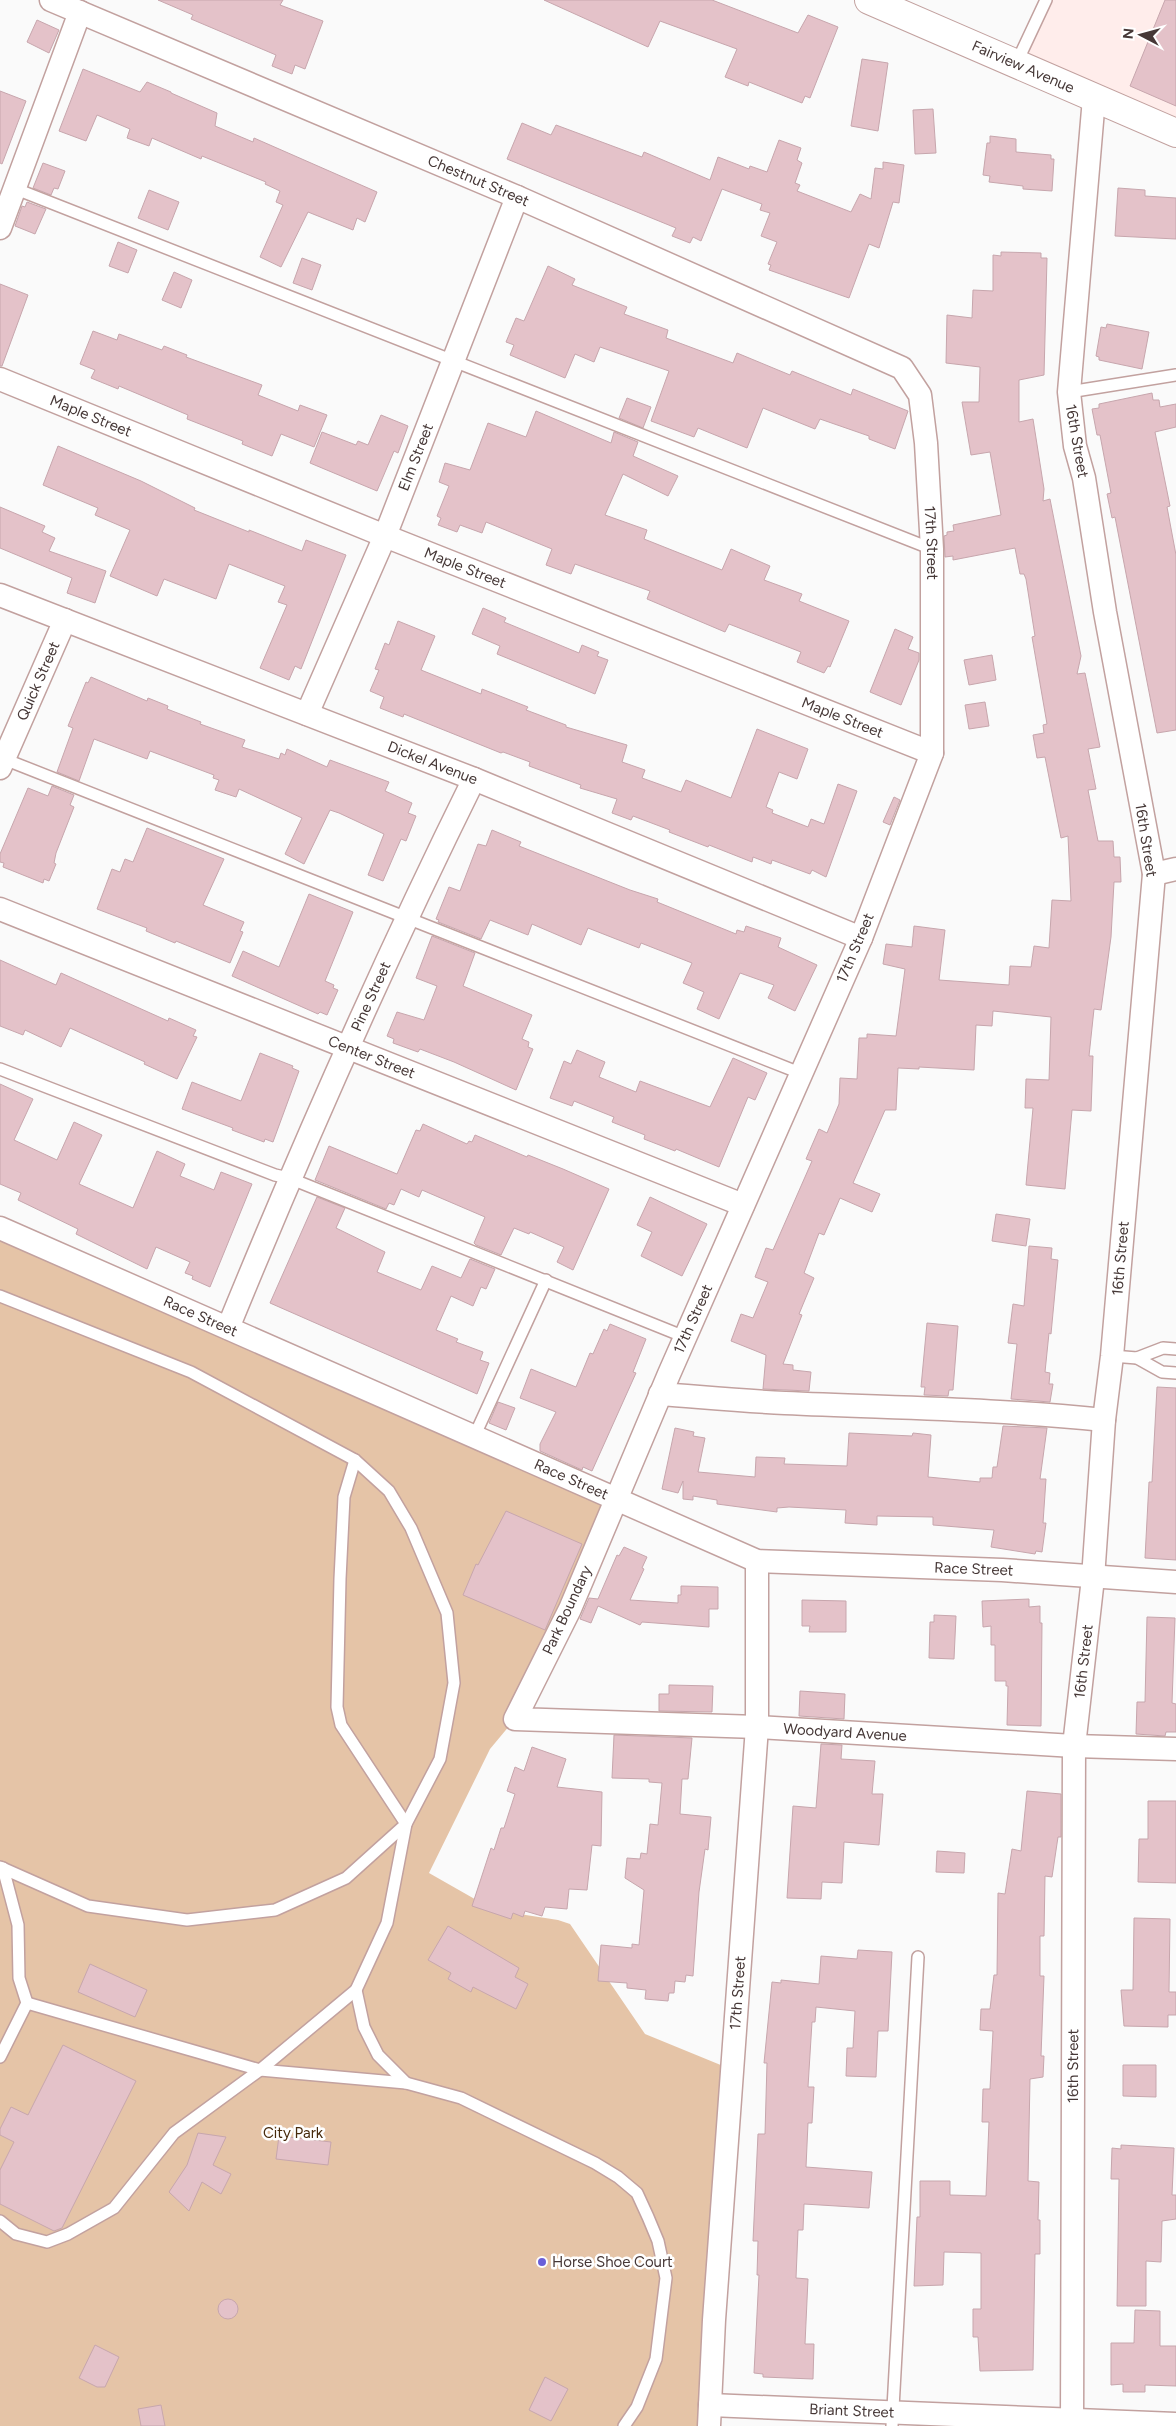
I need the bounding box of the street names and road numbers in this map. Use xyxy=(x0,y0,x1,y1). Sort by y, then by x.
street label: Fairview Avenue xyxy=(969,37,1077,97)
street label: Chestnut Street xyxy=(425,151,532,210)
street label: Maple Street xyxy=(47,391,135,441)
street label: 16th Street xyxy=(1062,403,1092,480)
street label: Elm Street xyxy=(394,421,437,493)
street label: 17th Street xyxy=(921,505,941,580)
street label: Maple Street xyxy=(422,543,509,592)
street label: Quick Street xyxy=(13,638,64,723)
street label: Maple Street xyxy=(799,693,886,742)
street label: Dickel Avenue xyxy=(385,737,480,789)
street label: 16th Street xyxy=(1131,802,1161,878)
street label: 17th Street xyxy=(832,910,878,986)
street label: Pine Street xyxy=(347,959,395,1034)
street label: Center Street xyxy=(325,1032,418,1083)
street label: 16th Street xyxy=(1108,1220,1133,1296)
street label: 17th Street xyxy=(670,1281,716,1356)
street label: Race Street xyxy=(161,1292,241,1340)
street label: Race Street xyxy=(531,1455,611,1504)
street label: Race Street xyxy=(934,1559,1014,1580)
street label: Park Boundary xyxy=(539,1562,596,1657)
street label: 16th Street xyxy=(1070,1623,1097,1700)
street label: Woodyard Avenue xyxy=(783,1720,907,1745)
street label: 17th Street xyxy=(726,1955,749,2031)
street label: 16th Street xyxy=(1064,2028,1082,2103)
street label: Briant Street xyxy=(809,2400,895,2422)

